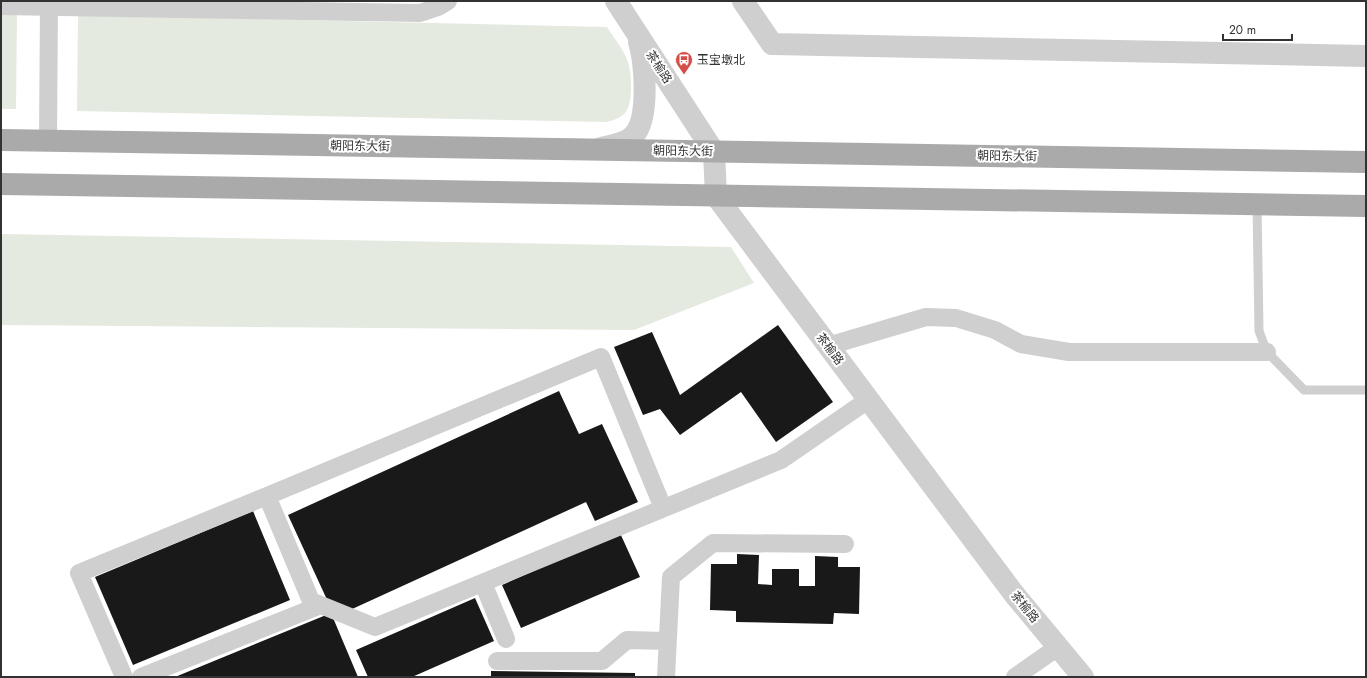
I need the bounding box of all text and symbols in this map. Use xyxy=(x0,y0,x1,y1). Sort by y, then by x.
scale bar xyxy=(1223,16,1292,42)
text: 20 m xyxy=(1229,21,1256,39)
street label: 茶榆路 xyxy=(642,47,676,87)
bus stop icon: 玉宝墩北 xyxy=(674,50,694,75)
place label: 玉宝墩北 xyxy=(697,51,745,69)
street label: 朝阳东大街 xyxy=(330,136,390,156)
street label: 朝阳东大街 xyxy=(653,141,713,161)
street label: 朝阳东大街 xyxy=(977,146,1037,166)
street label: 茶榆路 xyxy=(812,329,848,369)
street label: 茶榆路 xyxy=(1007,587,1043,627)

